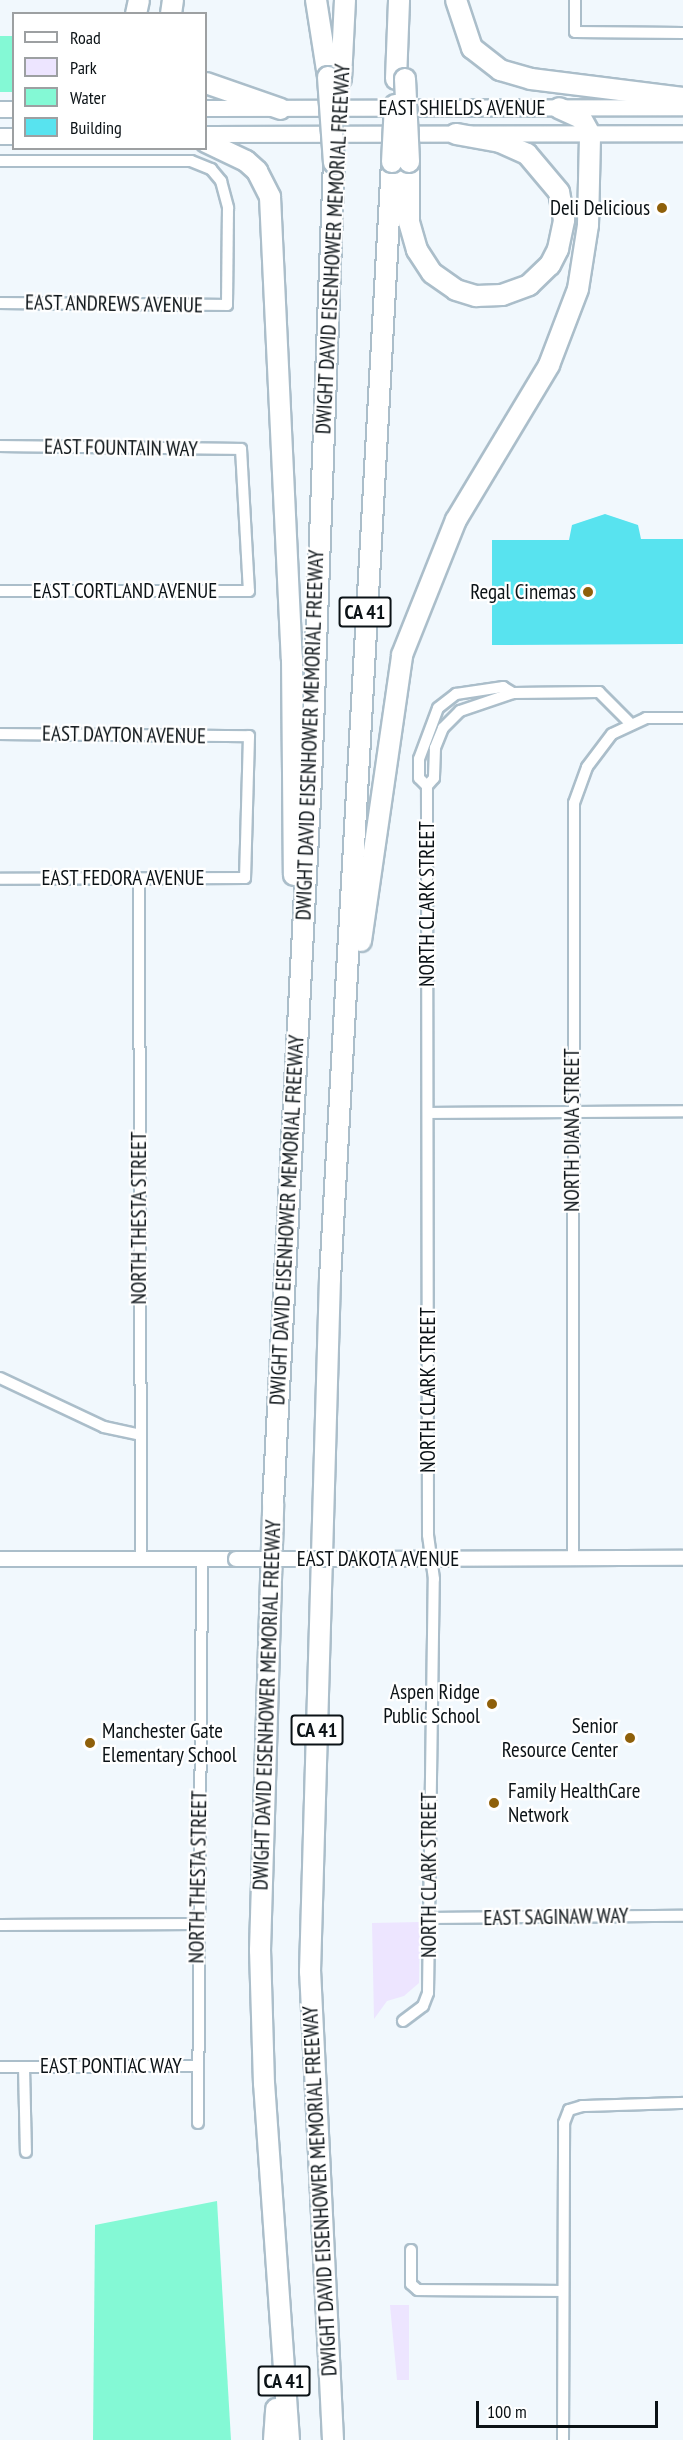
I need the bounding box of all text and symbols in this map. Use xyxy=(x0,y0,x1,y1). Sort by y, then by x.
legend xyxy=(12,12,207,150)
text: Road xyxy=(70,26,101,49)
text: Park xyxy=(70,56,97,79)
street label: DWIGHT DAVID EISENHOWER MEMORIAL FREEWAY xyxy=(311,63,355,435)
text: Water xyxy=(70,86,106,109)
street label: EAST SHIELDS AVENUE xyxy=(378,95,546,121)
text: Building xyxy=(70,116,122,139)
place label: Deli Delicious xyxy=(550,195,650,221)
marker: Deli Delicious xyxy=(655,201,669,215)
street label: EAST ANDREWS AVENUE xyxy=(24,290,204,318)
street label: EAST FOUNTAIN WAY xyxy=(43,434,199,462)
street label: DWIGHT DAVID EISENHOWER MEMORIAL FREEWAY xyxy=(291,549,329,921)
street label: EAST CORTLAND AVENUE xyxy=(32,578,218,604)
place label: Regal Cinemas xyxy=(470,579,576,605)
marker: Regal Cinemas xyxy=(581,585,595,599)
road number: CA 41 xyxy=(338,595,392,629)
street label: EAST DAYTON AVENUE xyxy=(41,721,207,749)
street label: NORTH CLARK STREET xyxy=(414,821,440,987)
street label: EAST FEDORA AVENUE xyxy=(40,865,206,891)
street label: DWIGHT DAVID EISENHOWER MEMORIAL FREEWAY xyxy=(265,1034,309,1406)
street label: NORTH DIANA STREET xyxy=(559,1048,585,1212)
street label: NORTH THESTA STREET xyxy=(126,1131,152,1305)
street label: NORTH CLARK STREET xyxy=(415,1307,441,1473)
street label: DWIGHT DAVID EISENHOWER MEMORIAL FREEWAY xyxy=(248,1519,286,1891)
street label: EAST DAKOTA AVENUE xyxy=(296,1546,460,1572)
place label: Aspen Ridge Public School xyxy=(383,1679,480,1729)
marker: Aspen Ridge Public School xyxy=(485,1697,499,1711)
road number: CA 41 xyxy=(290,1713,344,1747)
place label: Senior Resource Center xyxy=(502,1713,618,1763)
place label: Manchester Gate Elementary School xyxy=(102,1718,237,1768)
marker: Senior Resource Center xyxy=(623,1731,637,1745)
marker: Manchester Gate Elementary School xyxy=(83,1736,97,1750)
place label: Family HealthCare Network xyxy=(508,1778,641,1828)
street label: NORTH THESTA STREET xyxy=(184,1790,212,1964)
street label: NORTH CLARK STREET xyxy=(416,1792,442,1958)
marker: Family HealthCare Network xyxy=(485,1794,503,1812)
street label: EAST SAGINAW WAY xyxy=(482,1903,630,1931)
street label: DWIGHT DAVID EISENHOWER MEMORIAL FREEWAY xyxy=(298,2005,342,2377)
street label: EAST PONTIAC WAY xyxy=(39,2053,183,2079)
road number: CA 41 xyxy=(257,2364,311,2398)
scale bar xyxy=(479,2389,660,2427)
text: 100 m xyxy=(487,2400,527,2423)

